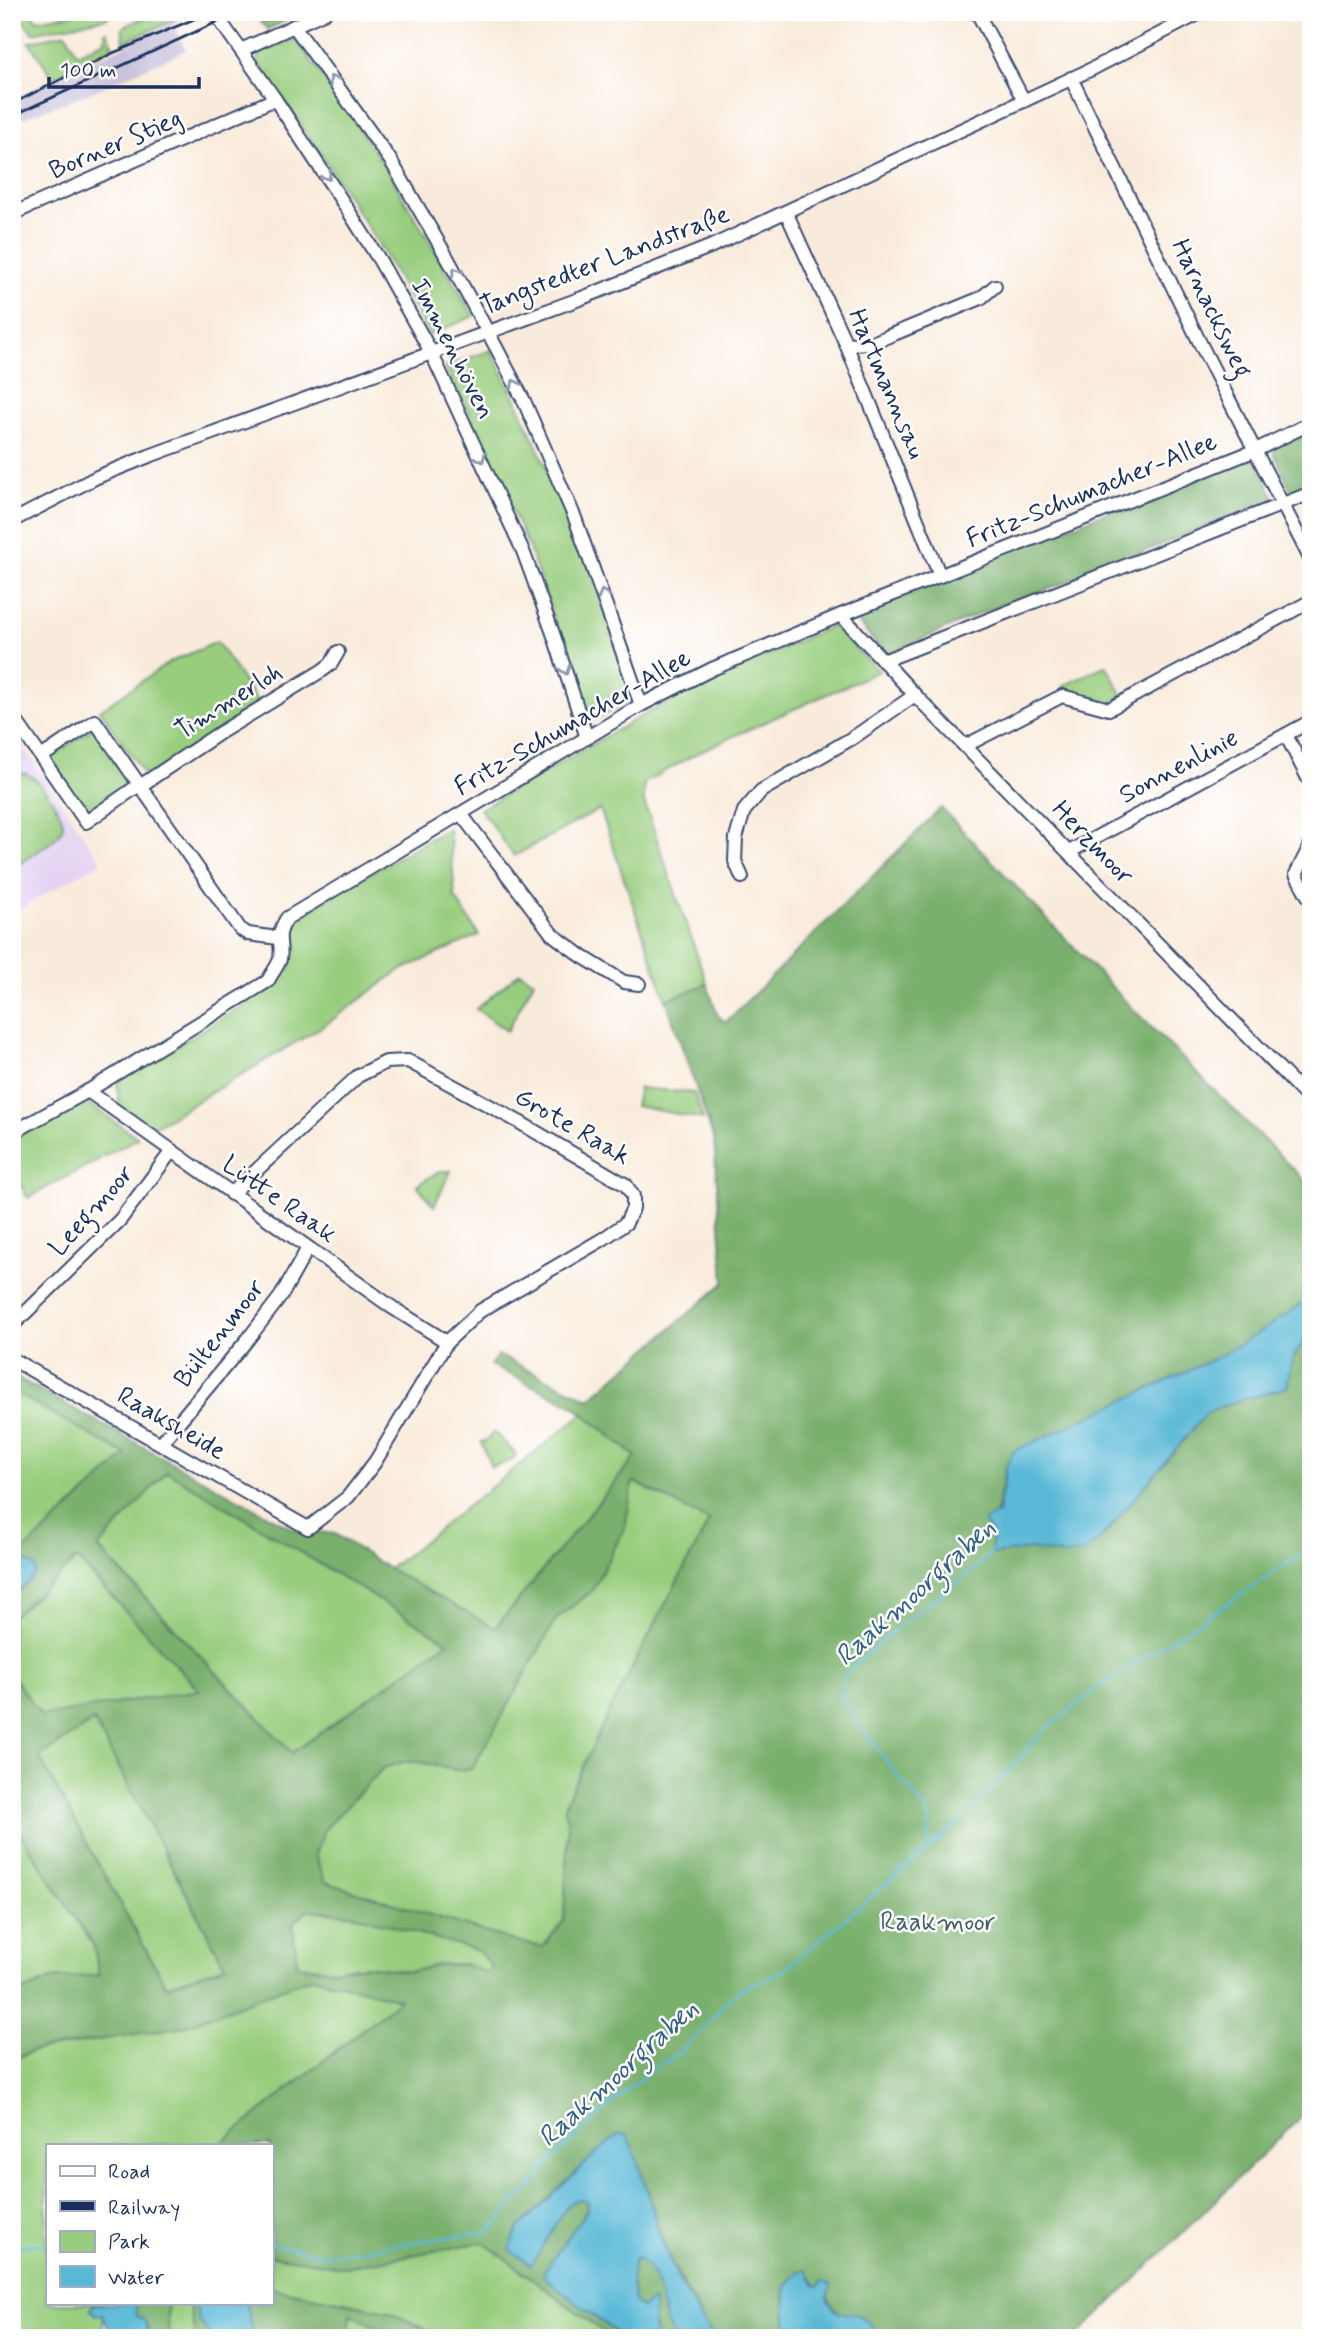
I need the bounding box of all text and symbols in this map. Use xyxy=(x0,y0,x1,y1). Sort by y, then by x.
scale bar xyxy=(49,46,200,90)
text: 100 m xyxy=(60,57,116,85)
one-way arrow xyxy=(329,75,342,88)
street label: Borner Stieg xyxy=(44,102,188,188)
one-way arrow xyxy=(318,169,331,182)
street label: Tangstedter Landstraße xyxy=(476,198,735,326)
street label: Harnacksweg xyxy=(1160,234,1259,386)
one-way arrow xyxy=(450,266,464,279)
street label: Immenhöven xyxy=(402,273,502,425)
street label: Hartmannsau xyxy=(839,304,933,464)
one-way arrow xyxy=(510,379,524,392)
street label: Fritz-Schumacher-Allee xyxy=(962,425,1222,557)
one-way arrow xyxy=(473,451,487,464)
one-way arrow xyxy=(597,589,611,601)
street label: Fritz-Schumacher-Allee xyxy=(449,641,697,805)
street label: Timmerloh xyxy=(169,656,289,748)
one-way arrow xyxy=(557,663,571,675)
street label: Sonnenlinie xyxy=(1113,721,1245,813)
street label: Herzmoor xyxy=(1043,794,1141,893)
street label: Grote Raak xyxy=(508,1080,636,1174)
street label: Lütte Raak xyxy=(215,1148,343,1252)
street label: Leegmoor xyxy=(42,1158,144,1266)
street label: Bültenmoor xyxy=(167,1273,273,1395)
street label: Raaksheide xyxy=(110,1379,232,1469)
water label: Raakmoorgraben xyxy=(828,1511,1006,1677)
park label: Raakmoor xyxy=(880,1906,996,1940)
water label: Raakmoorgraben xyxy=(531,1992,709,2158)
legend xyxy=(46,2144,273,2304)
text: Road xyxy=(108,2158,150,2186)
text: Railway xyxy=(108,2194,180,2222)
text: Park xyxy=(108,2228,150,2256)
text: Water xyxy=(108,2264,164,2292)

